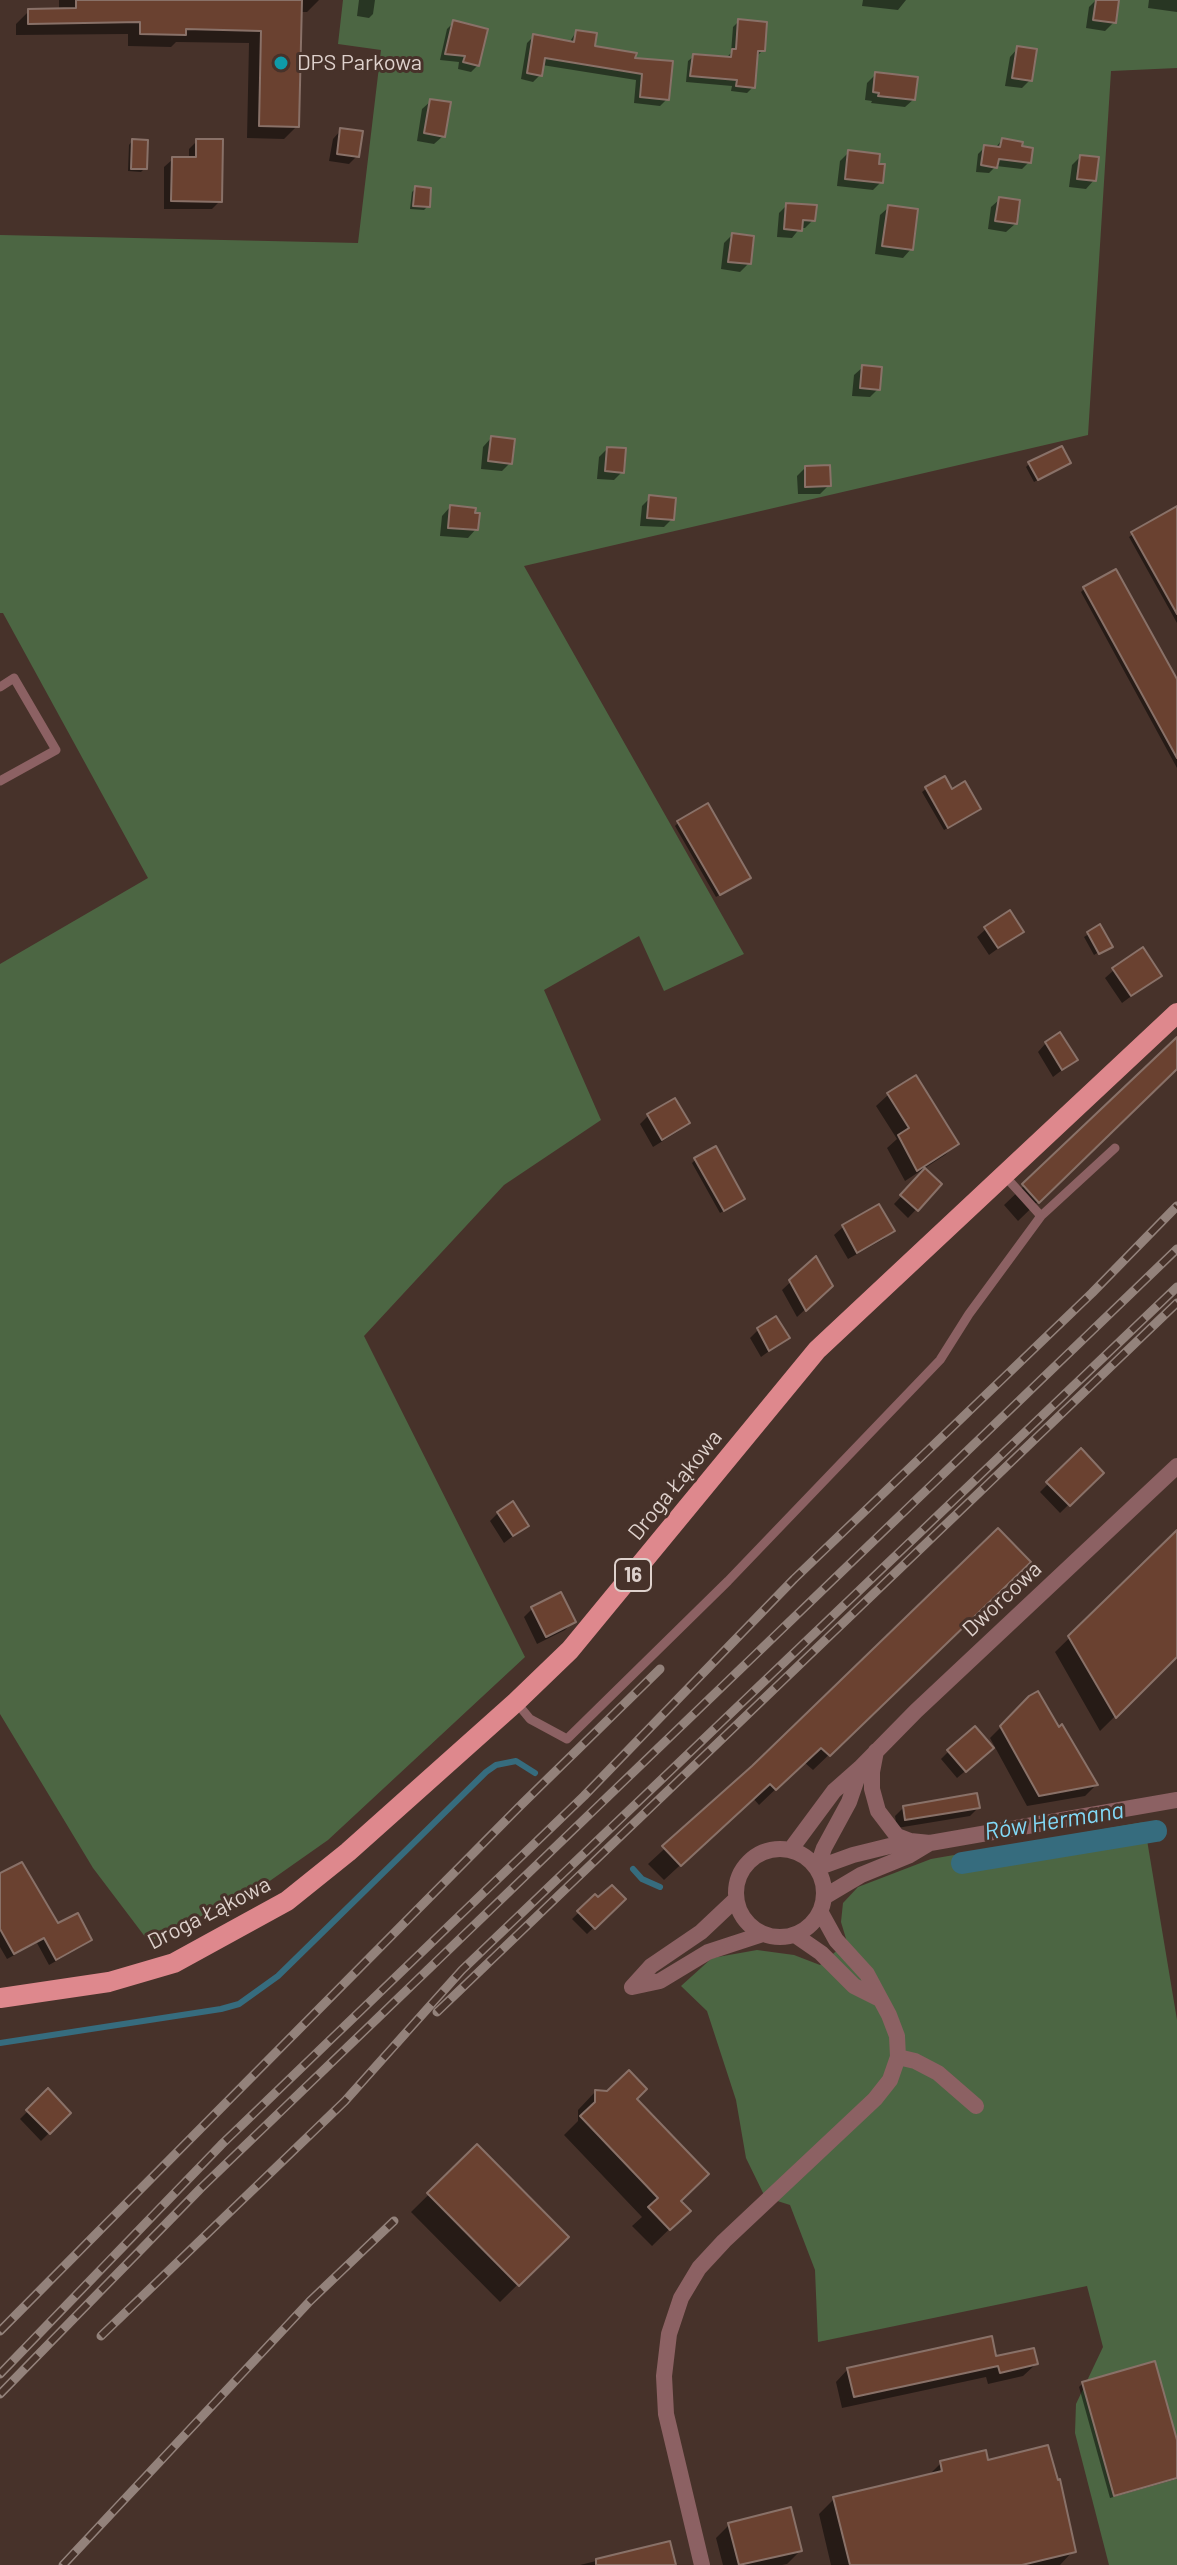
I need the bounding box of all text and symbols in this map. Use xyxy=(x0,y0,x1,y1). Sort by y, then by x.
place label: DPS Parkowa xyxy=(297,50,422,76)
marker: DPS Parkowa xyxy=(272,54,290,72)
street label: Droga Łąkowa xyxy=(622,1425,728,1545)
street label: Dworcowa xyxy=(957,1556,1047,1642)
road number: 16 xyxy=(615,1559,651,1591)
water label: Rów Hermana xyxy=(982,1796,1126,1846)
street label: Droga Łąkowa xyxy=(143,1871,275,1955)

